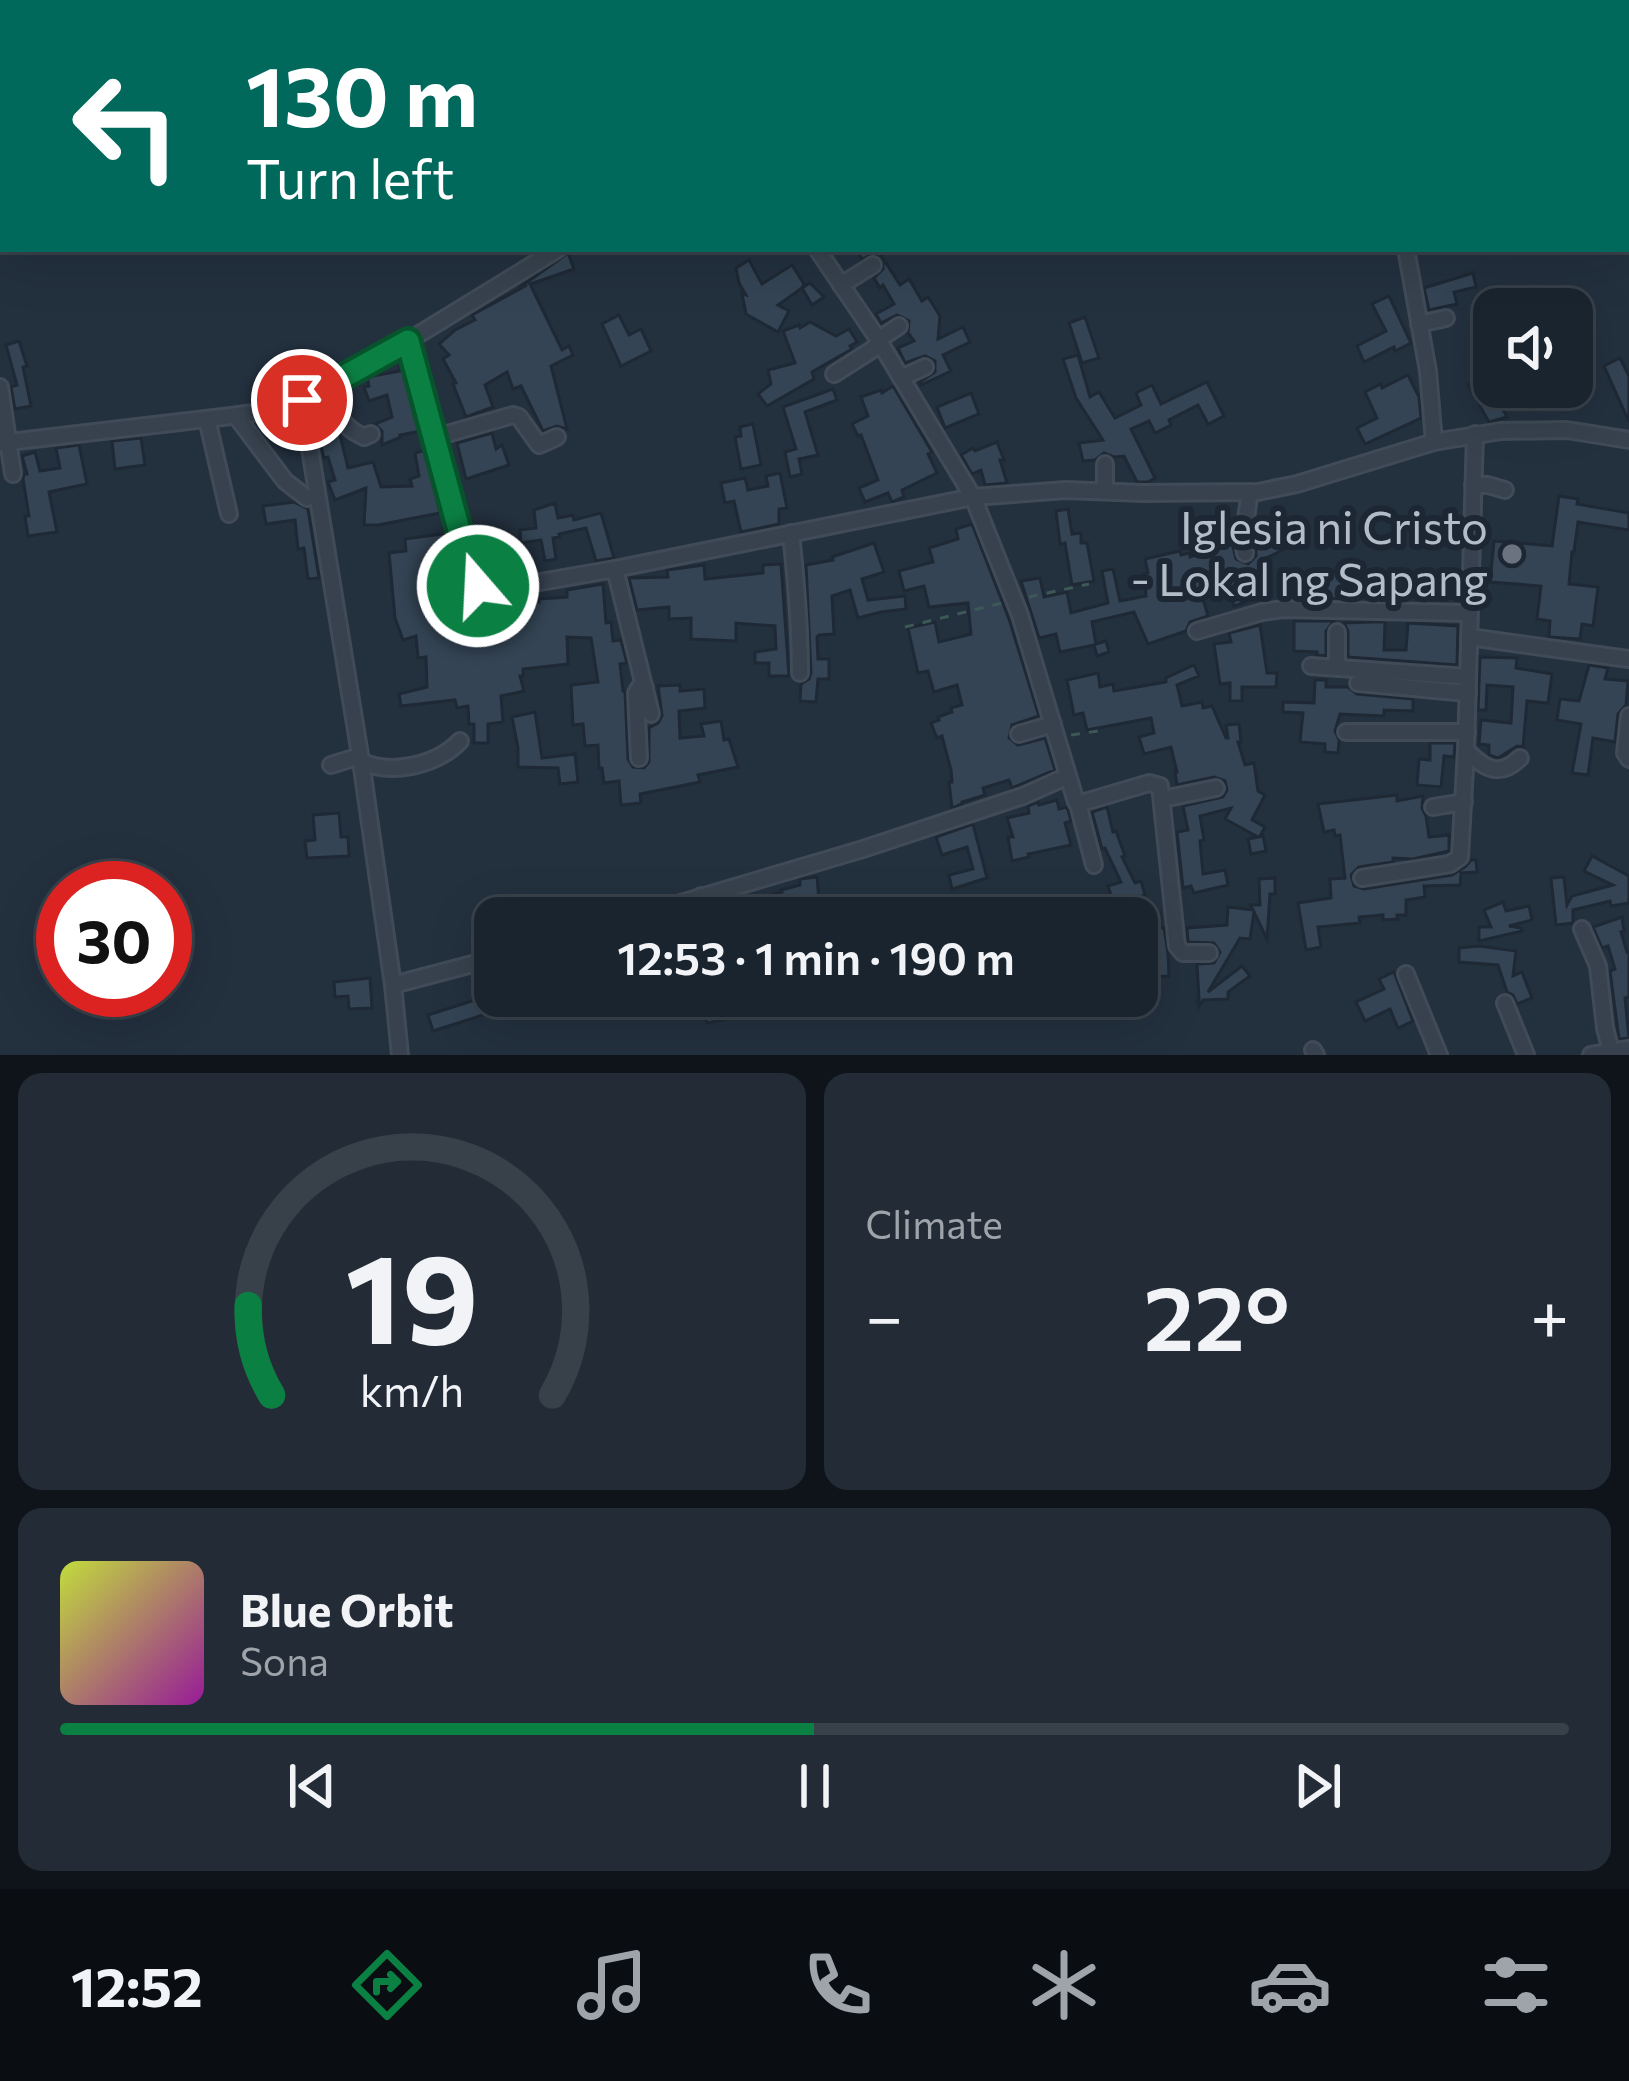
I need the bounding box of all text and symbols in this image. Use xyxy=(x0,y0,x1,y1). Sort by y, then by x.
text: 130 m xyxy=(246,42,478,144)
icon: left xyxy=(48,48,204,204)
text: Turn left xyxy=(246,144,454,210)
map controls xyxy=(1473,288,1593,408)
button: sound xyxy=(1473,288,1593,408)
pin xyxy=(251,349,353,451)
icon: arrive xyxy=(269,367,335,433)
place label: Iglesia ni Cristo - Lokal ng Sapang xyxy=(1131,498,1488,605)
position arrow xyxy=(415,523,541,649)
marker: Iglesia ni Cristo - Lokal ng Sapang xyxy=(1499,541,1525,567)
speed limit sign: 30 xyxy=(36,861,192,1017)
text: 12:53 · 1 min · 190 m xyxy=(617,929,1015,984)
text: Climate xyxy=(866,1199,1003,1247)
text: 19 xyxy=(345,1217,478,1370)
text: 22° xyxy=(1143,1259,1290,1370)
text: − xyxy=(866,1274,903,1355)
text: + xyxy=(1530,1274,1569,1355)
text: km/h xyxy=(360,1362,464,1415)
text: Blue Orbit xyxy=(240,1581,453,1636)
text: Sona xyxy=(240,1636,329,1684)
icon: previous xyxy=(279,1753,345,1819)
icon: pause xyxy=(782,1753,848,1819)
icon: next xyxy=(1285,1753,1351,1819)
icon: directions xyxy=(345,1943,429,2027)
icon: music xyxy=(570,1943,654,2027)
icon: phone xyxy=(796,1943,880,2027)
icon: climate xyxy=(1022,1943,1106,2027)
icon: car xyxy=(1248,1943,1332,2027)
icon: filters xyxy=(1474,1943,1558,2027)
text: 12:52 xyxy=(71,1952,203,2018)

